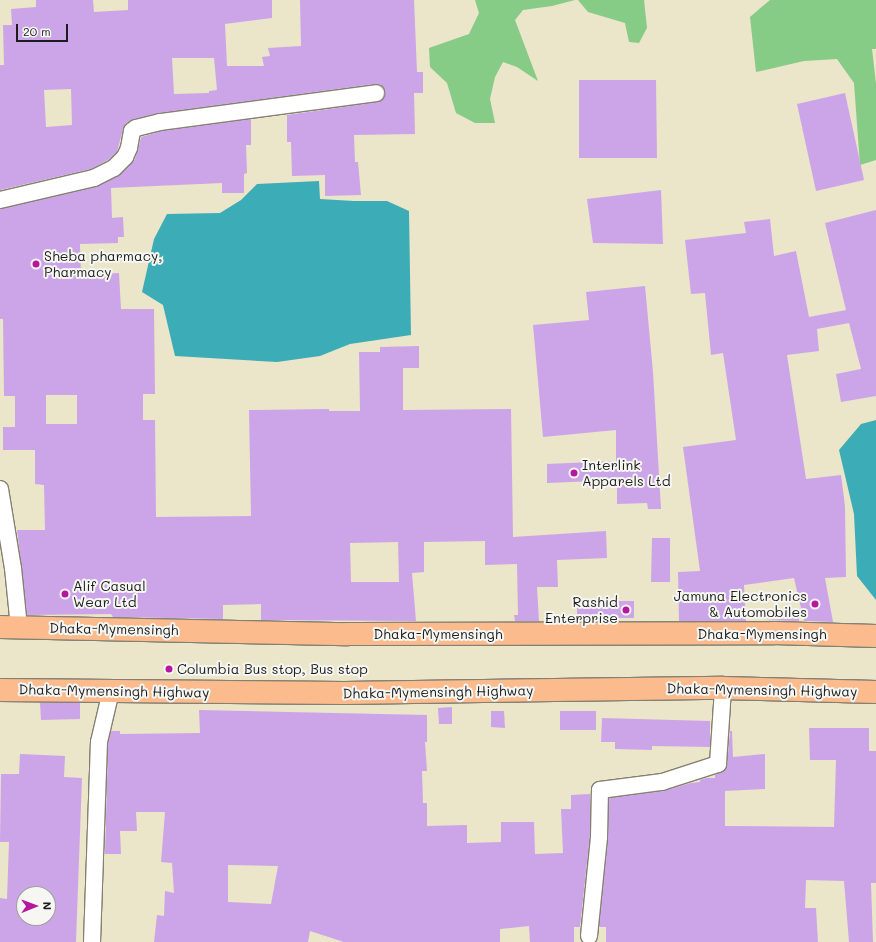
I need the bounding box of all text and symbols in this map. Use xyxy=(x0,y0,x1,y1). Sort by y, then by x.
scale bar xyxy=(18,16,70,42)
text: 20 m xyxy=(23,23,51,39)
place label: Sheba pharmacy, Pharmacy xyxy=(44,248,162,280)
marker: Sheba pharmacy, Pharmacy xyxy=(31,259,41,269)
place label: Interlink Apparels Ltd xyxy=(582,457,671,490)
marker: Interlink Apparels Ltd xyxy=(569,468,579,478)
place label: Alif Casual Wear Ltd xyxy=(73,578,146,610)
place label: Jamuna Electronics & Automobiles xyxy=(674,588,807,620)
marker: Alif Casual Wear Ltd xyxy=(60,589,70,599)
place label: Rashid Enterprise xyxy=(545,594,618,626)
marker: Jamuna Electronics & Automobiles xyxy=(810,599,820,609)
marker: Rashid Enterprise xyxy=(621,605,631,615)
street label: Dhaka-Mymensingh xyxy=(49,619,179,639)
street label: Dhaka-Mymensingh xyxy=(373,626,503,642)
street label: Dhaka-Mymensingh xyxy=(697,626,827,642)
place label: Columbia Bus stop, Bus stop xyxy=(177,661,368,677)
marker: Columbia Bus stop, Bus stop xyxy=(164,664,174,674)
street label: Dhaka-Mymensingh Highway xyxy=(666,680,858,700)
street label: Dhaka-Mymensingh Highway xyxy=(18,681,210,701)
street label: Dhaka-Mymensingh Highway xyxy=(342,682,534,702)
north arrow xyxy=(16,886,56,926)
text: N xyxy=(40,901,55,910)

